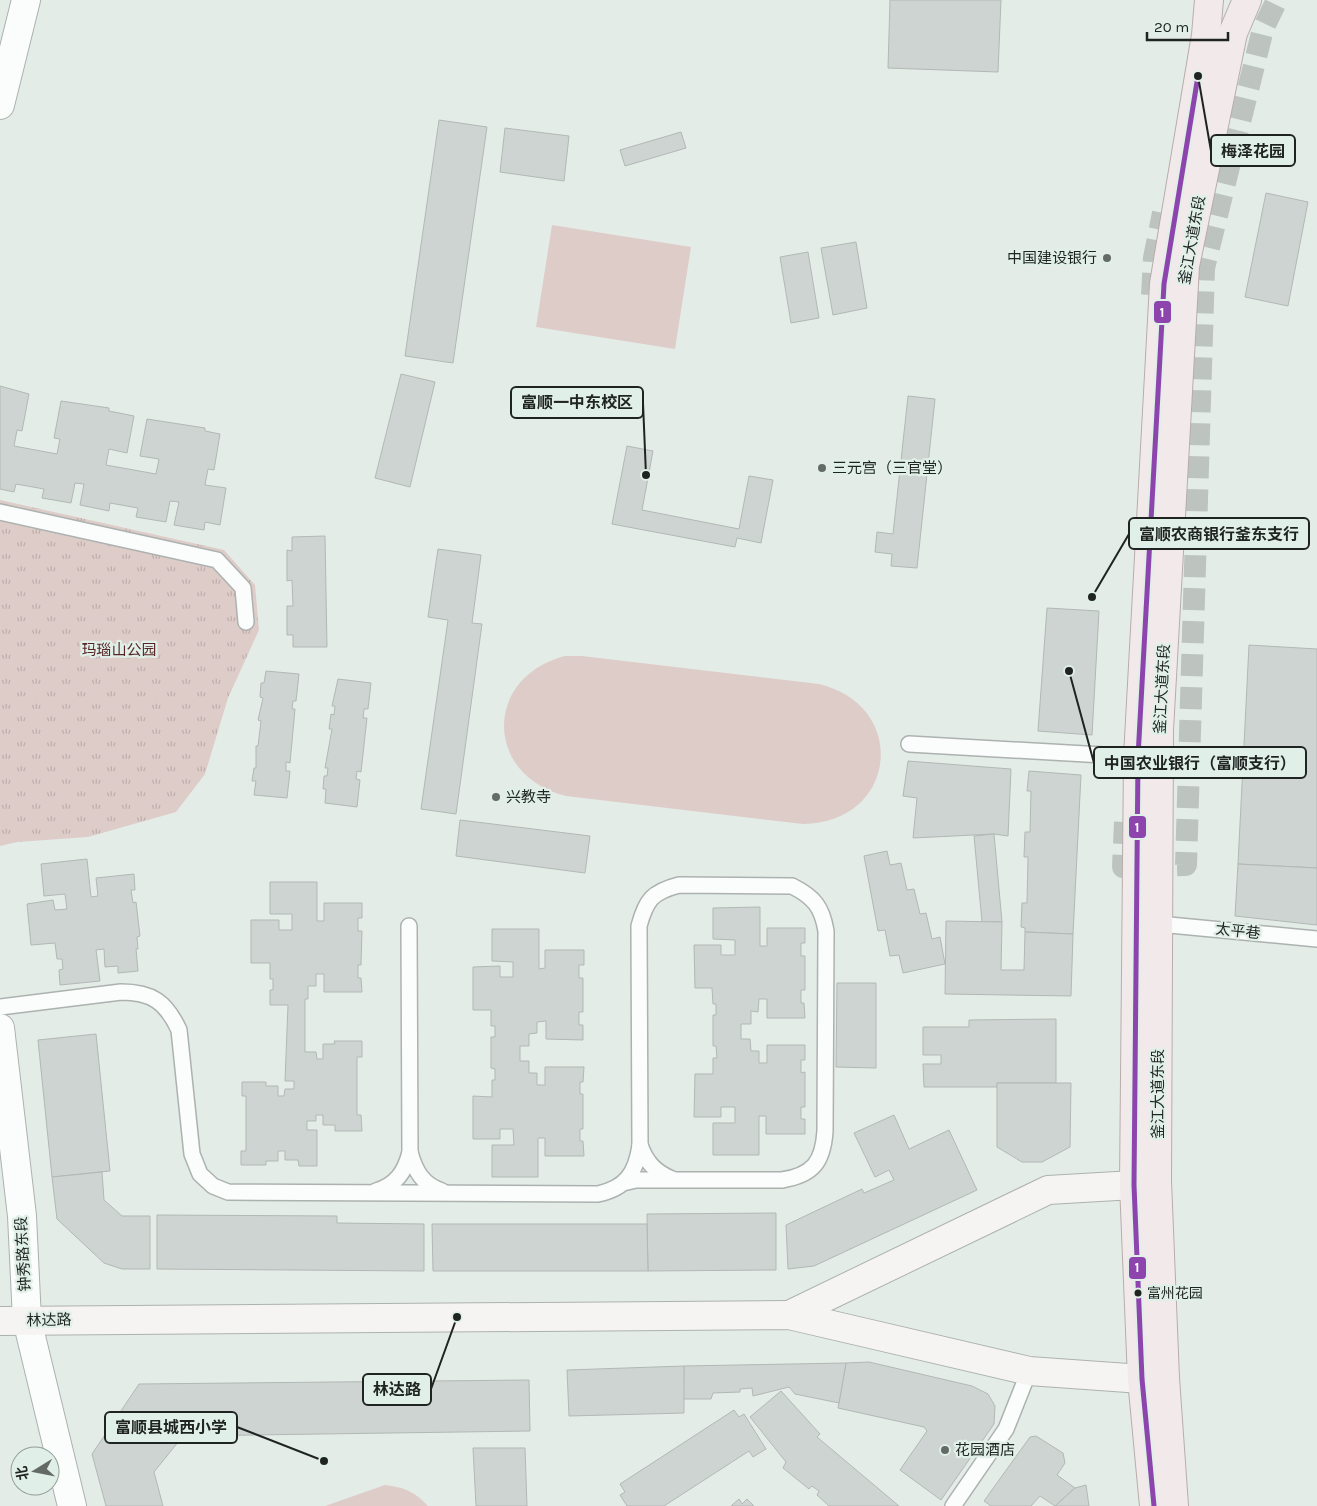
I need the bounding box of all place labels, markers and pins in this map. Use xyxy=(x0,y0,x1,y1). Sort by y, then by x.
callout: 梅泽花园 xyxy=(1211,135,1295,166)
place label: 中国建设银行 xyxy=(1007,249,1097,267)
marker: 中国建设银行 xyxy=(1101,252,1113,264)
callout: 富顺一中东校区 xyxy=(511,387,643,418)
place label: 三元宫（三官堂） xyxy=(832,459,952,477)
marker: 三元宫（三官堂） xyxy=(816,462,828,474)
callout: 富顺农商银行釜东支行 xyxy=(1129,518,1309,549)
callout: 中国农业银行（富顺支行） xyxy=(1094,747,1306,778)
place label: 兴教寺 xyxy=(506,788,551,806)
marker: 兴教寺 xyxy=(490,791,502,803)
place label: 富州花园 xyxy=(1147,1285,1203,1302)
marker: 富州花园 xyxy=(1133,1288,1143,1298)
callout: 林达路 xyxy=(363,1374,431,1405)
callout: 富顺县城西小学 xyxy=(105,1412,237,1443)
place label: 花园酒店 xyxy=(955,1441,1015,1459)
marker: 花园酒店 xyxy=(939,1444,951,1456)

